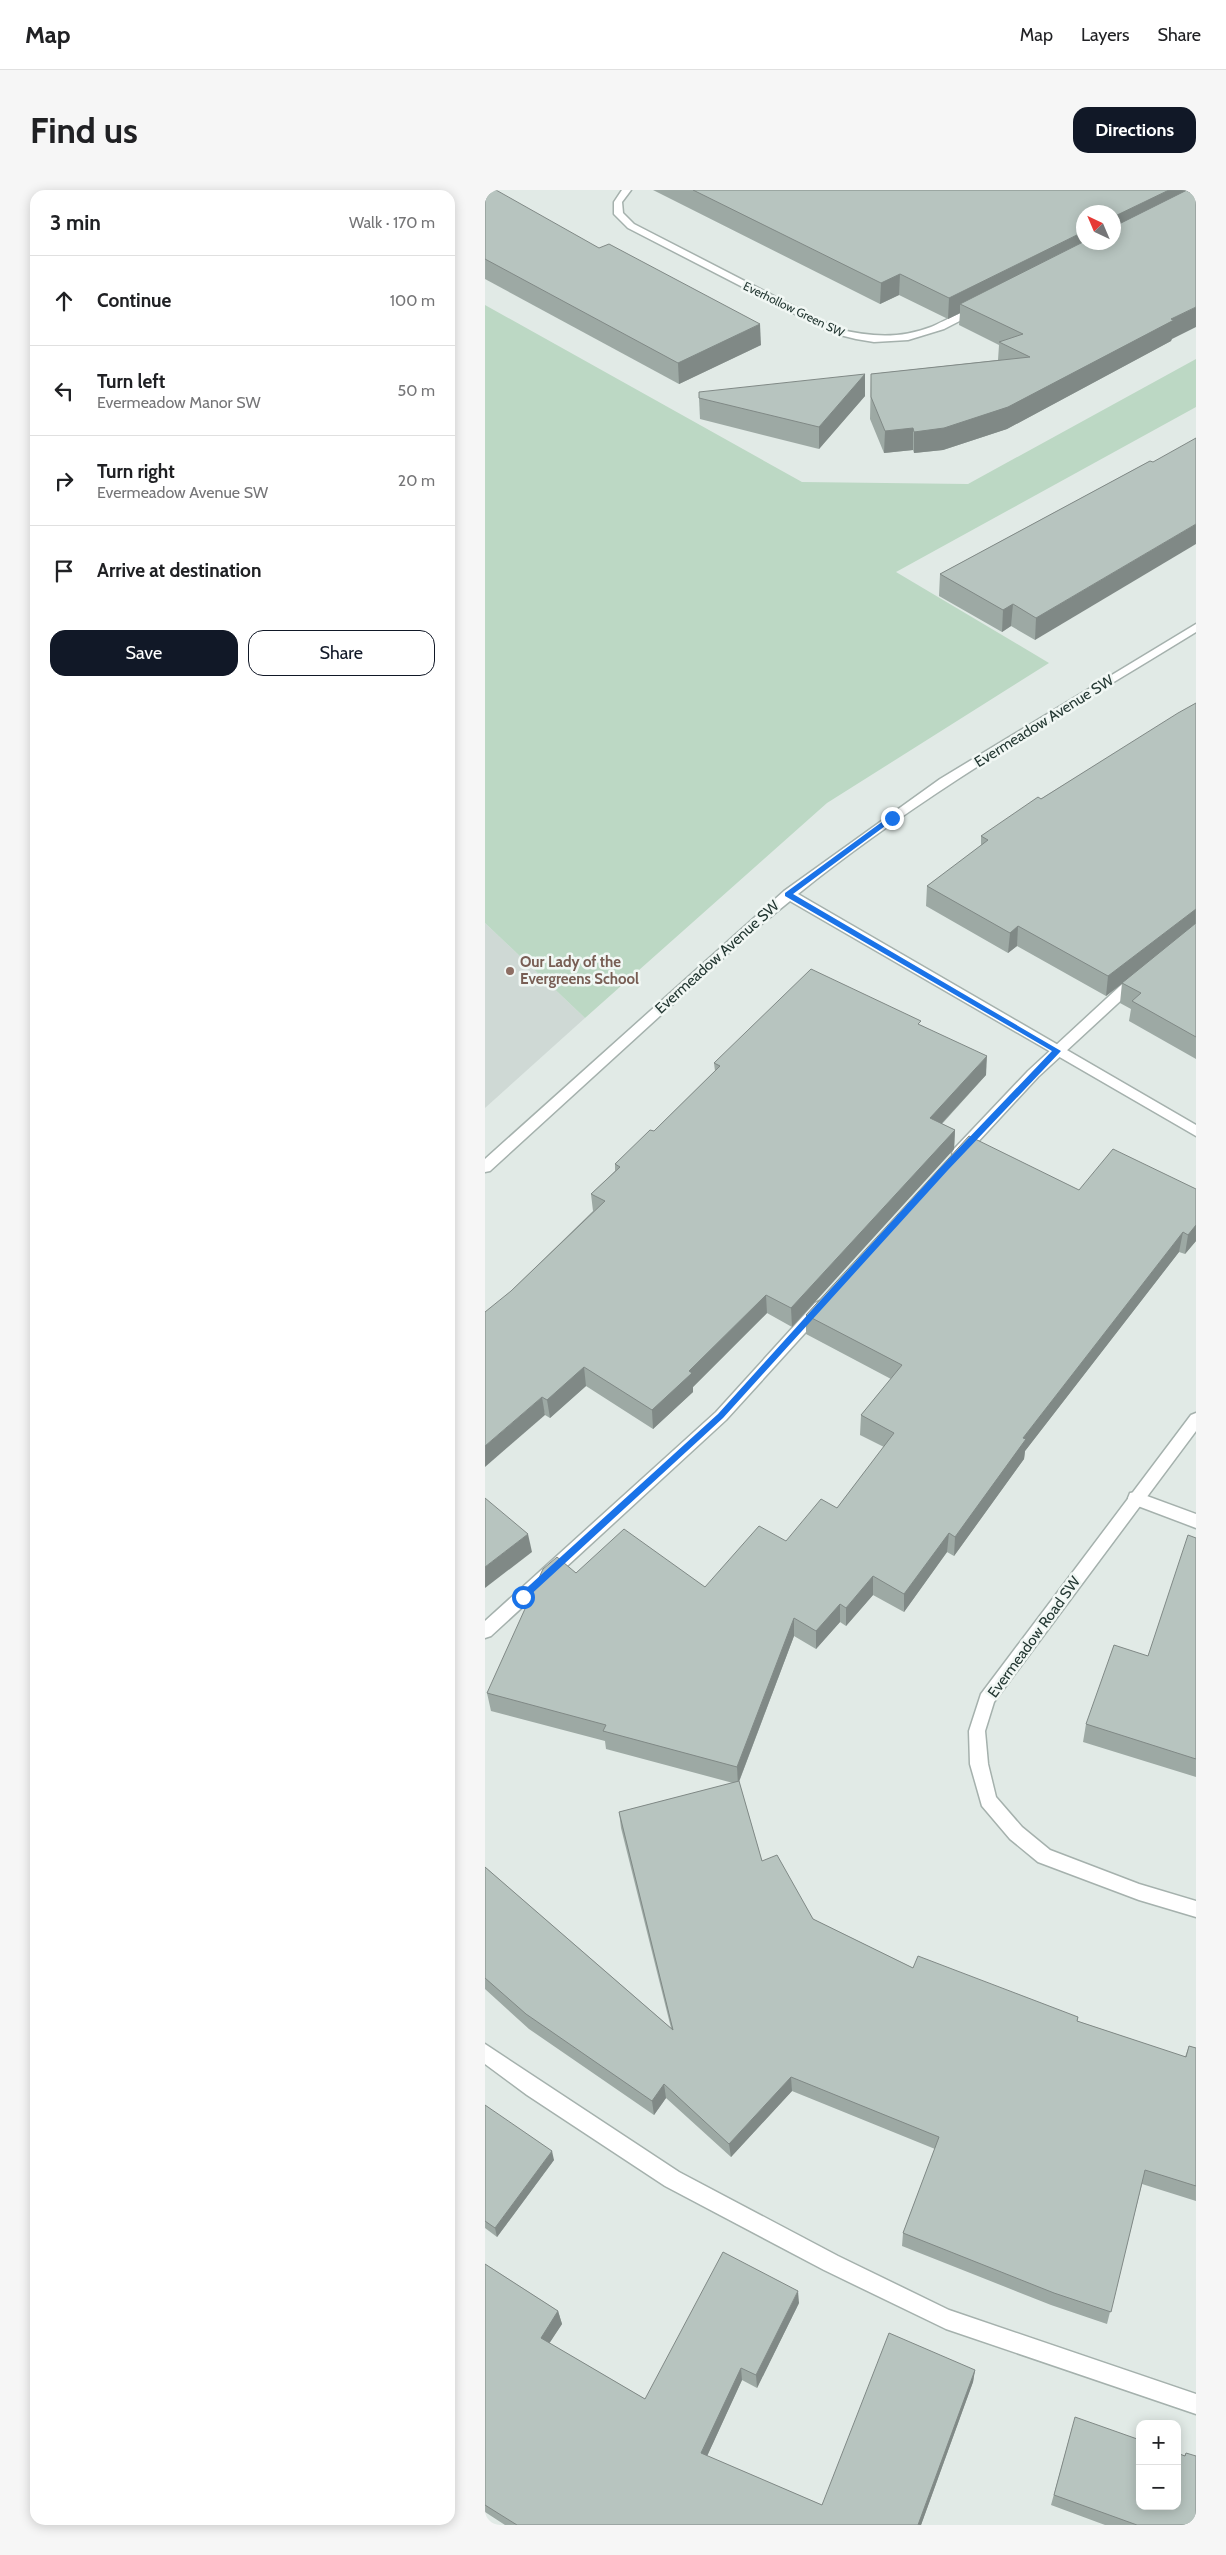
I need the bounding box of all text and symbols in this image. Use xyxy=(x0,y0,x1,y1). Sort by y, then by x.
text: Map xyxy=(25,20,71,49)
text: Map xyxy=(1020,24,1053,46)
text: Layers xyxy=(1081,24,1130,46)
text: Share xyxy=(1158,24,1201,46)
button: Directions xyxy=(1073,107,1196,153)
text: Find us xyxy=(30,109,138,152)
north arrow xyxy=(1076,205,1121,250)
text: 3 min xyxy=(50,210,101,235)
text: Walk · 170 m xyxy=(349,213,435,232)
street label: Everhollow Green SW xyxy=(741,278,848,340)
icon: ahead xyxy=(50,287,78,315)
text: Continue xyxy=(97,289,171,312)
text: 100 m xyxy=(390,291,435,310)
text: Turn left xyxy=(97,370,165,393)
icon: left xyxy=(50,377,78,405)
text: 50 m xyxy=(398,381,435,400)
text: Evermeadow Manor SW xyxy=(97,393,261,412)
text: Turn right xyxy=(97,460,175,483)
icon: right xyxy=(50,467,78,495)
text: 20 m xyxy=(398,471,435,490)
text: Evermeadow Avenue SW xyxy=(97,483,268,502)
icon: arrive xyxy=(50,557,78,585)
text: Arrive at destination xyxy=(97,559,261,582)
button: Save xyxy=(50,630,238,676)
button: Share xyxy=(248,630,435,676)
street label: Evermeadow Avenue SW xyxy=(971,670,1117,771)
route end xyxy=(881,807,904,830)
street label: Evermeadow Avenue SW xyxy=(651,896,783,1017)
place label: Our Lady of the Evergreens School xyxy=(520,953,639,988)
marker: Our Lady of the Evergreens School xyxy=(504,965,516,977)
street label: Evermeadow Road SW xyxy=(984,1572,1084,1701)
route start xyxy=(512,1586,535,1609)
map controls xyxy=(1136,2420,1181,2510)
button: + xyxy=(1136,2420,1181,2465)
button: − xyxy=(1136,2465,1181,2510)

